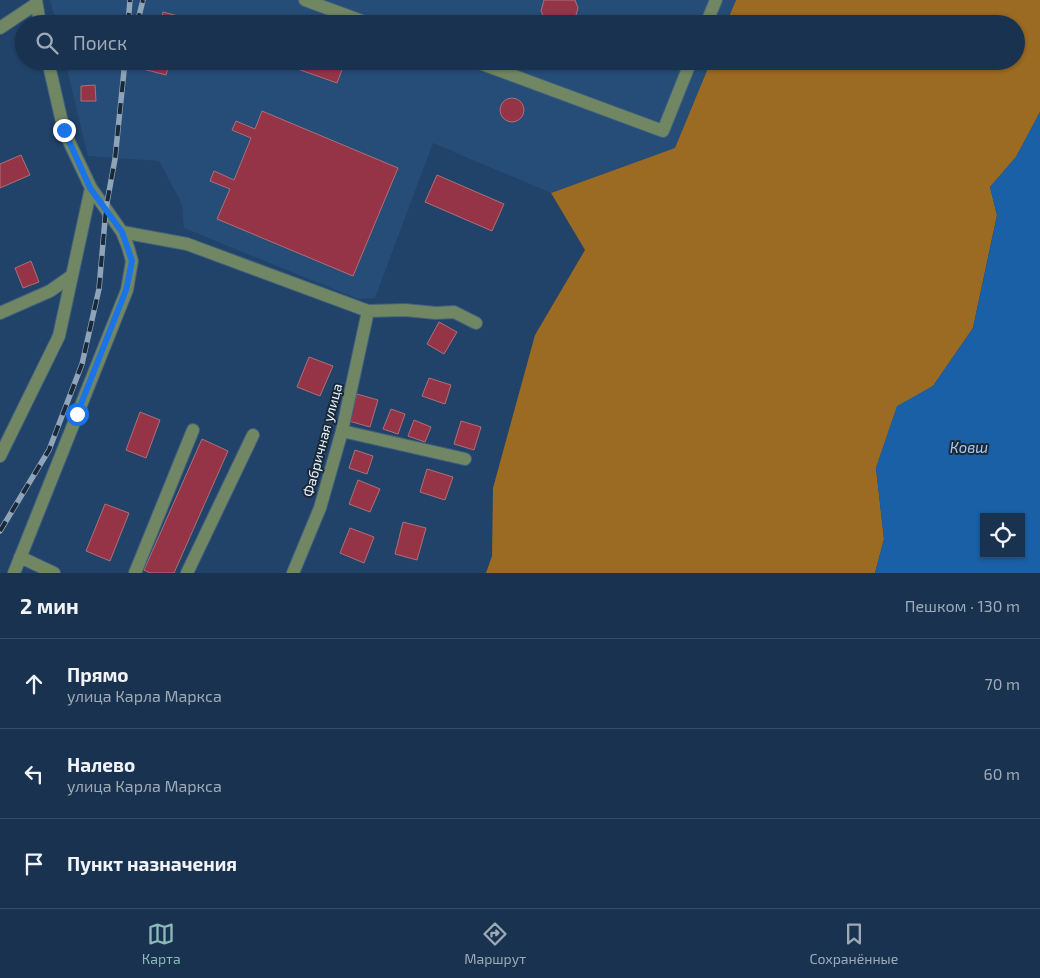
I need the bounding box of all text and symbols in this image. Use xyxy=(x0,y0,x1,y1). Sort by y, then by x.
search box xyxy=(15,15,1025,70)
icon: search xyxy=(33,29,61,57)
text: Поиск xyxy=(73,31,127,54)
route end xyxy=(53,119,76,142)
street label: Фабричная улица xyxy=(299,381,345,499)
route start xyxy=(66,403,89,426)
water label: Ковш xyxy=(950,438,988,456)
map controls xyxy=(980,513,1025,558)
button: locate xyxy=(980,513,1025,558)
text: 2 мин xyxy=(20,593,79,618)
text: Пешком · 130 m xyxy=(905,596,1020,615)
text: Прямо xyxy=(67,663,129,686)
icon: ahead xyxy=(20,670,48,698)
text: 70 m xyxy=(985,674,1020,693)
text: улица Карла Маркса xyxy=(67,686,222,705)
text: Налево xyxy=(67,753,135,776)
icon: left xyxy=(20,760,48,788)
text: 60 m xyxy=(984,764,1020,783)
text: улица Карла Маркса xyxy=(67,776,222,795)
icon: arrive xyxy=(20,850,48,878)
text: Пункт назначения xyxy=(67,852,237,875)
tab: Карта xyxy=(142,920,181,967)
tab: Маршрут xyxy=(464,920,526,967)
tab: Сохранённые xyxy=(810,920,898,967)

